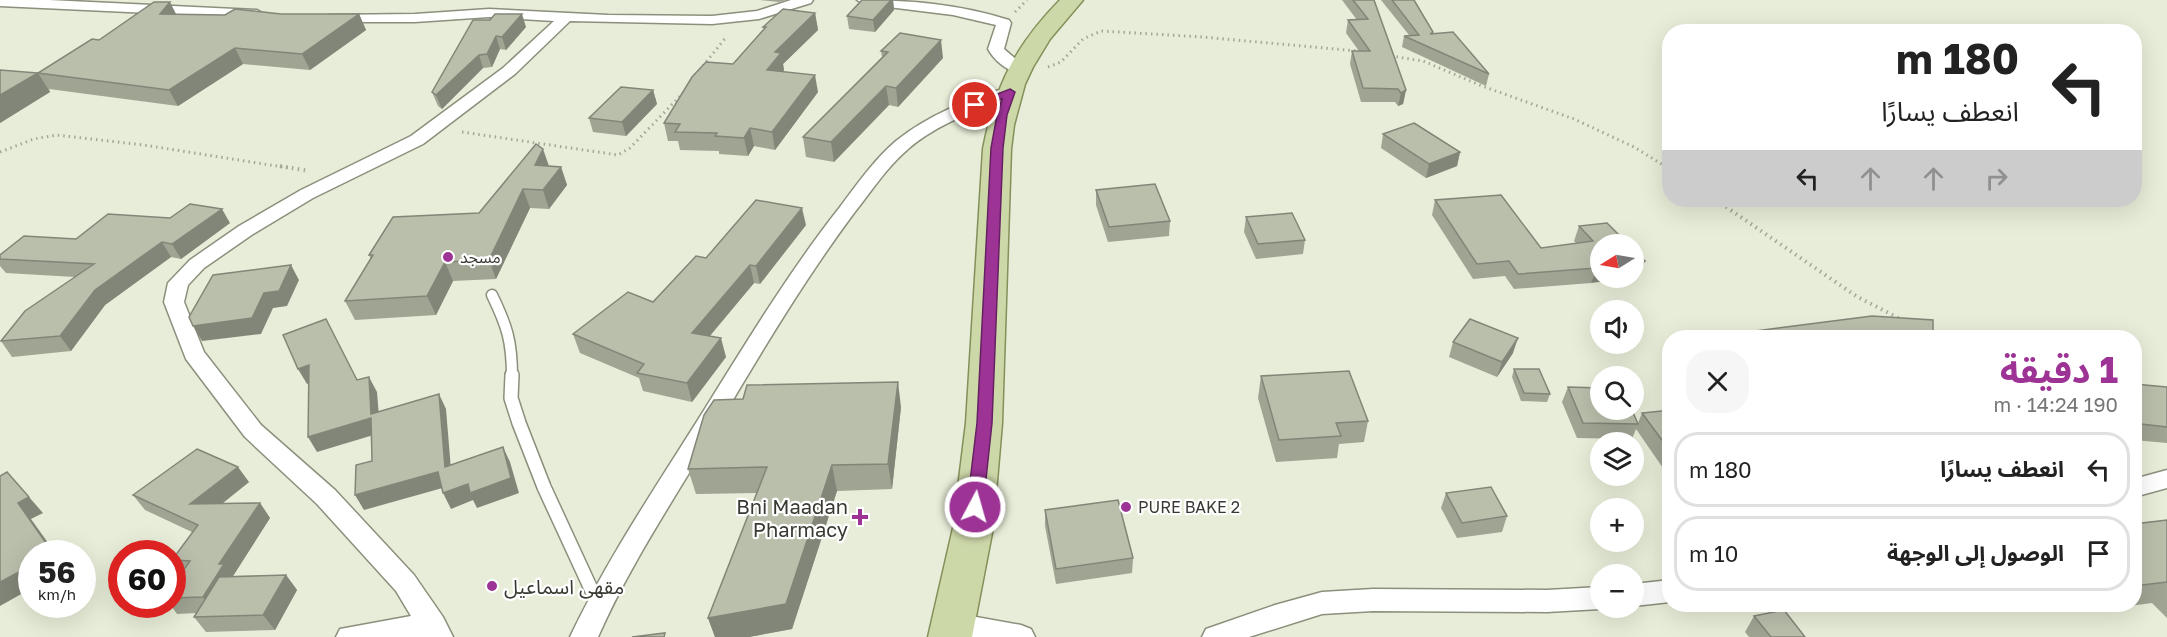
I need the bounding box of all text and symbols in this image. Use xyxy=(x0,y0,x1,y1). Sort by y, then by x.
text: 180 m xyxy=(1896,33,2019,83)
icon: left xyxy=(2040,48,2118,126)
pin xyxy=(949,79,1000,130)
icon: arrive xyxy=(958,88,991,121)
text: انعطف يسارًا xyxy=(1881,95,2019,127)
icon: left xyxy=(1791,162,1824,195)
icon: ahead xyxy=(1854,162,1887,195)
icon: ahead xyxy=(1917,162,1950,195)
icon: right xyxy=(1980,162,2013,195)
north arrow xyxy=(1590,234,1644,288)
map controls xyxy=(1590,234,1644,618)
place label: مسجد xyxy=(460,247,501,267)
marker: مسجد xyxy=(441,250,455,264)
button: sound xyxy=(1590,300,1644,354)
text: 1 دقيقة xyxy=(2000,348,2118,391)
button: close xyxy=(1686,350,1749,413)
button: search xyxy=(1590,366,1644,420)
text: 190 m · 14:24 xyxy=(1993,392,2118,416)
button: layers xyxy=(1590,432,1644,486)
icon: left xyxy=(2082,453,2115,486)
text: انعطف يسارًا xyxy=(1940,455,2064,482)
text: 180 m xyxy=(1689,456,1752,483)
position arrow xyxy=(943,475,1007,539)
place label: Bni Maadan Pharmacy xyxy=(736,494,848,541)
place label: PURE BAKE 2 xyxy=(1138,497,1240,517)
button: + xyxy=(1590,498,1644,552)
marker: PURE BAKE 2 xyxy=(1119,500,1133,514)
marker: Bni Maadan Pharmacy xyxy=(853,510,867,524)
icon: arrive xyxy=(2082,537,2115,570)
text: الوصول إلى الوجهة xyxy=(1887,539,2064,566)
speed limit sign: 60 xyxy=(108,540,186,618)
text: 10 m xyxy=(1689,540,1738,567)
text: 56 xyxy=(38,554,76,590)
button: − xyxy=(1590,564,1644,618)
place label: مقهى اسماعيل xyxy=(504,574,624,599)
marker: مقهى اسماعيل xyxy=(485,579,499,593)
text: km/h xyxy=(38,585,76,603)

